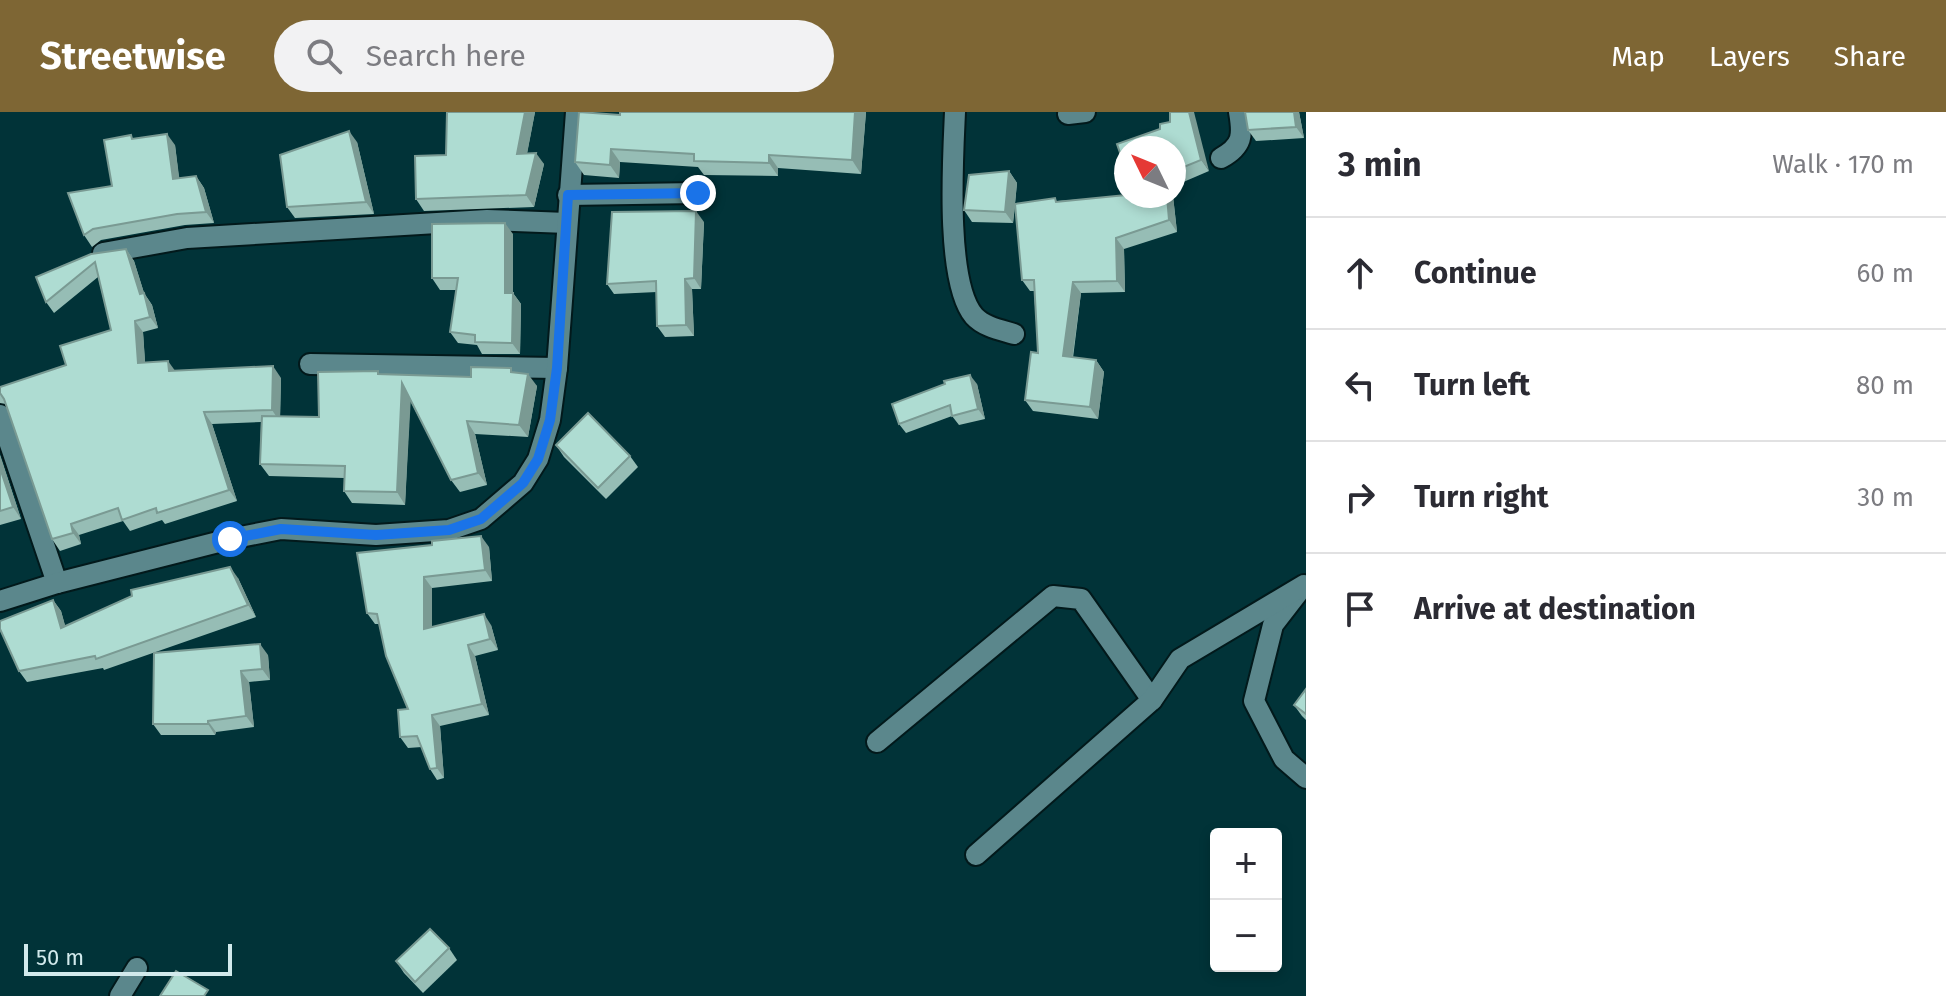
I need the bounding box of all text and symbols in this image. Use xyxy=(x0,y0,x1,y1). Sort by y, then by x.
search box xyxy=(274,20,834,92)
text: Streetwise xyxy=(40,33,226,79)
icon: search xyxy=(302,34,346,78)
text: Search here xyxy=(366,38,526,74)
text: Map xyxy=(1611,40,1665,73)
text: Layers xyxy=(1709,40,1790,73)
text: Share xyxy=(1834,40,1906,73)
north arrow xyxy=(1114,136,1186,208)
text: 3 min xyxy=(1338,144,1422,185)
text: Walk · 170 m xyxy=(1772,149,1914,180)
route end xyxy=(680,175,716,211)
icon: ahead xyxy=(1338,251,1382,295)
text: Continue xyxy=(1414,255,1537,291)
text: 60 m xyxy=(1856,258,1914,289)
icon: left xyxy=(1338,363,1382,407)
text: Turn left xyxy=(1414,367,1530,403)
text: 80 m xyxy=(1856,370,1914,401)
icon: right xyxy=(1338,475,1382,519)
text: Turn right xyxy=(1414,479,1549,515)
text: 30 m xyxy=(1857,482,1914,513)
route start xyxy=(212,521,248,557)
icon: arrive xyxy=(1338,587,1382,631)
text: Arrive at destination xyxy=(1414,591,1696,627)
map controls xyxy=(1210,828,1282,972)
button: + xyxy=(1210,828,1282,900)
button: − xyxy=(1210,900,1282,972)
scale bar xyxy=(24,940,232,976)
text: 50 m xyxy=(36,944,84,971)

